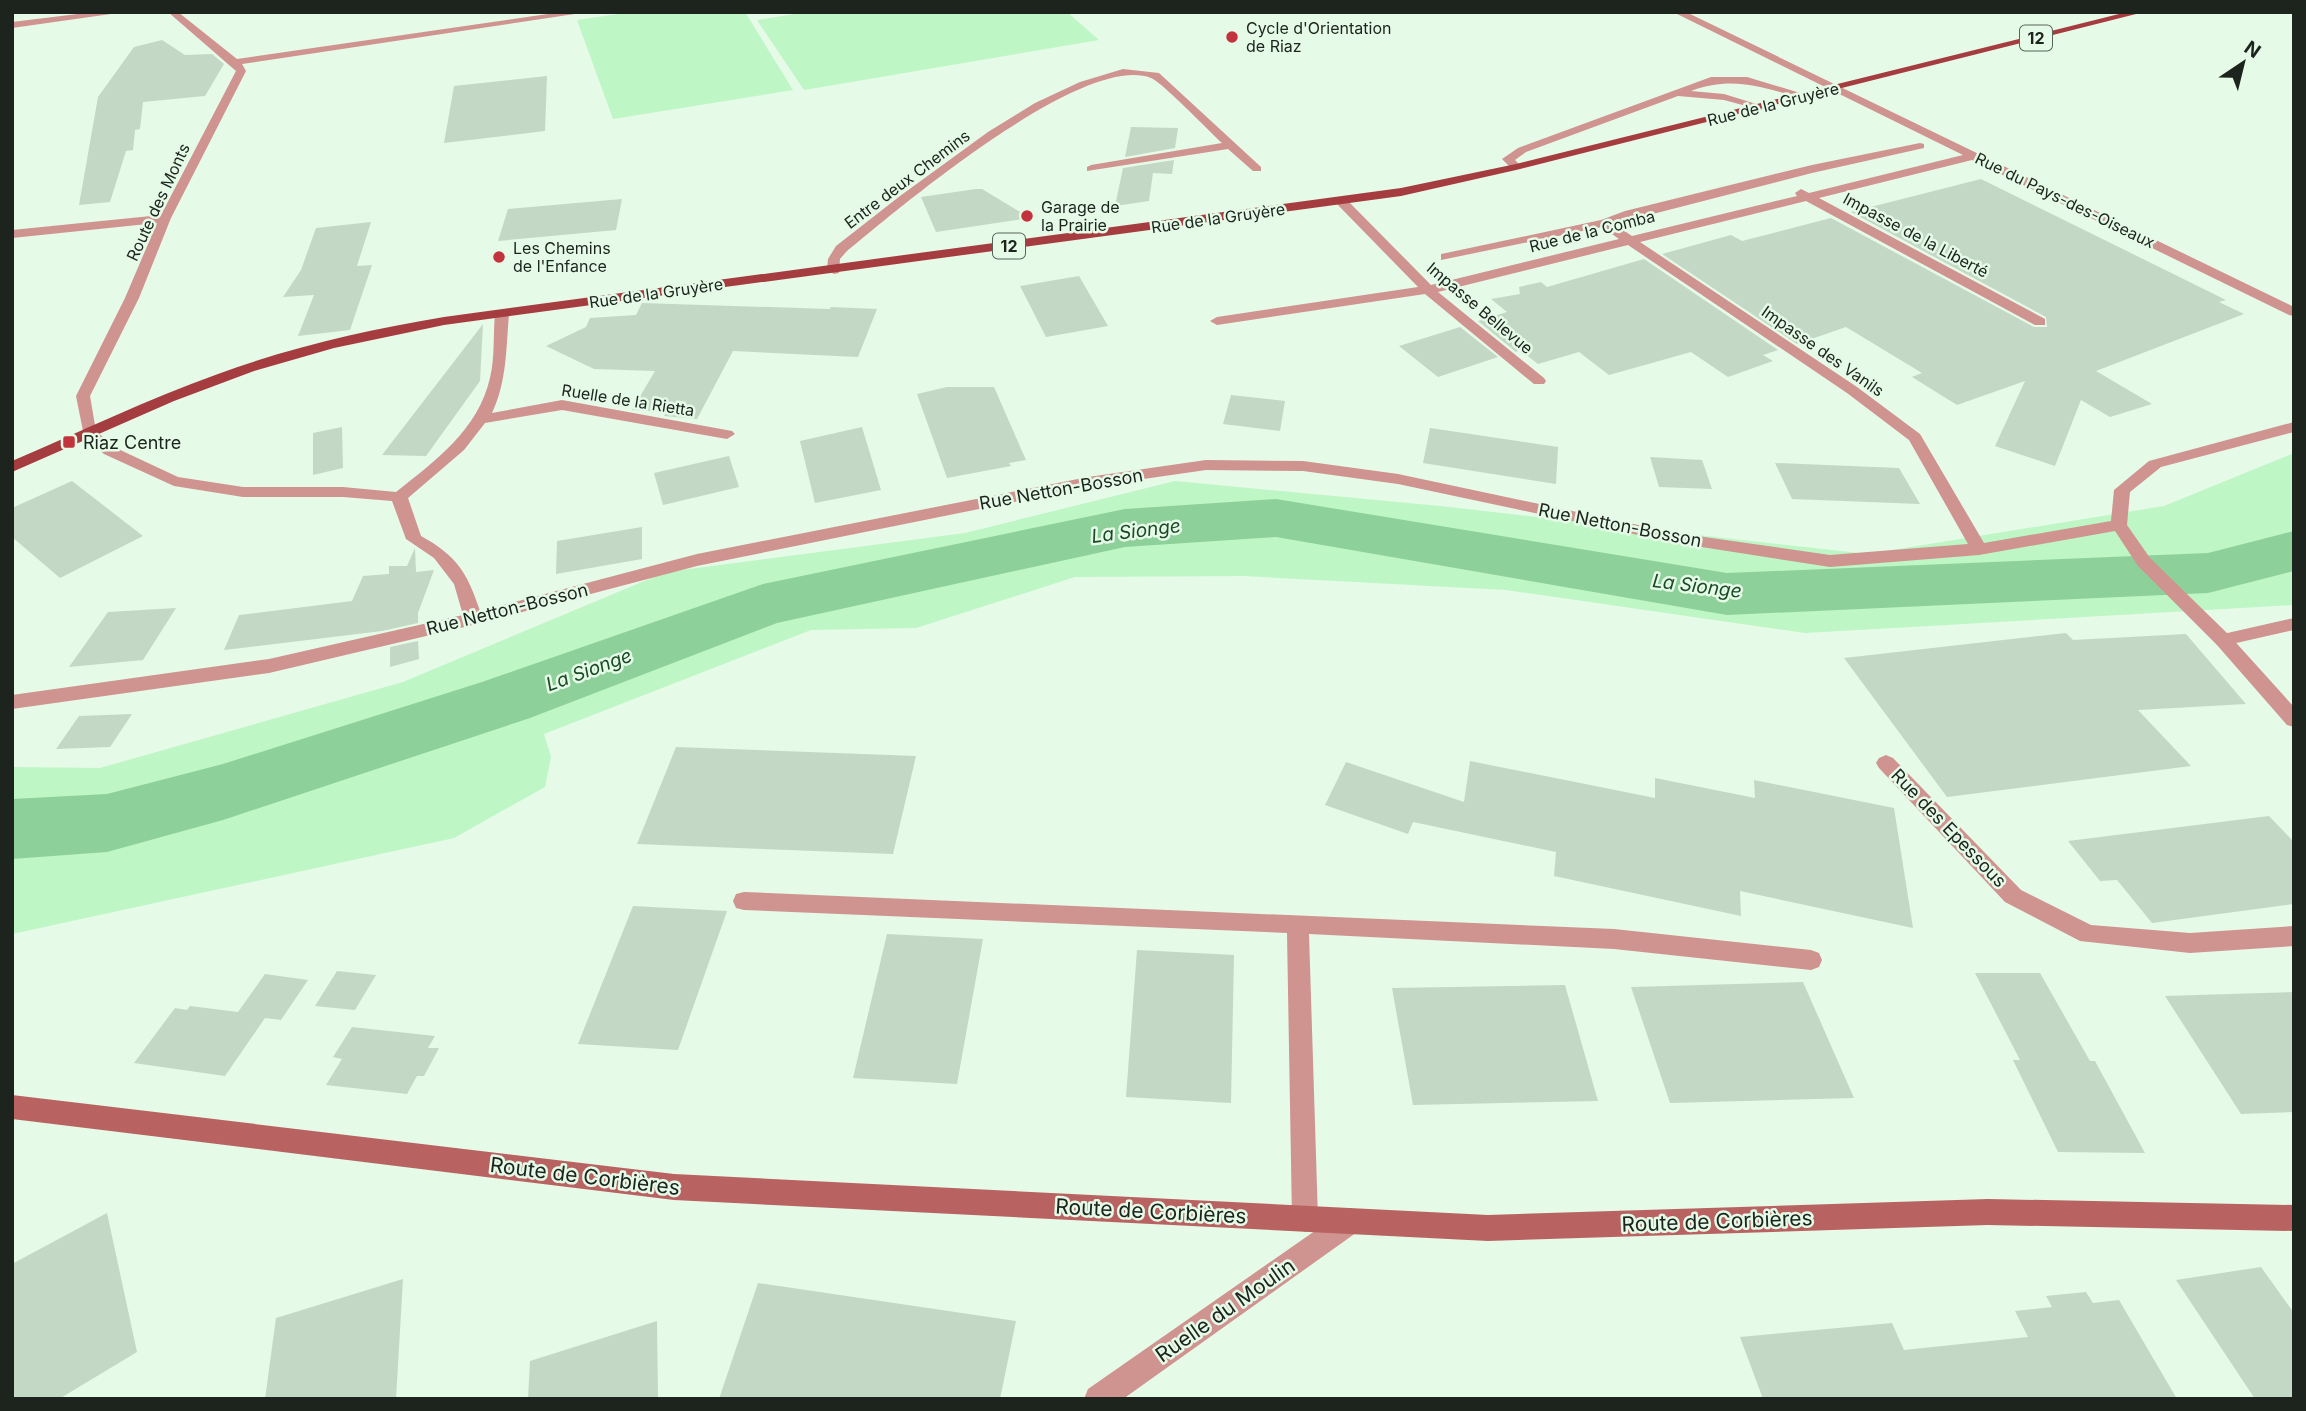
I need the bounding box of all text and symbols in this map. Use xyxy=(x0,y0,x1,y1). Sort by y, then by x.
place label: Cycle d'Orientation de Riaz xyxy=(1246,18,1391,56)
road number: 12 xyxy=(2020,26,2052,50)
north arrow xyxy=(2208,28,2278,98)
marker: Cycle d'Orientation de Riaz xyxy=(1224,29,1240,45)
text: N xyxy=(2240,36,2265,63)
street label: Rue de la Gruyère xyxy=(1705,78,1841,130)
street label: Entre deux Chemins xyxy=(840,125,974,233)
street label: Route des Monts xyxy=(122,140,194,264)
street label: Rue du Pays-des-Oiseaux xyxy=(1972,148,2158,252)
street label: Impasse de la Liberté xyxy=(1840,188,1992,282)
place label: Garage de la Prairie xyxy=(1041,197,1120,235)
street label: Rue de la Gruyère xyxy=(1150,199,1286,237)
street label: Rue de la Comba xyxy=(1527,206,1657,256)
marker: Garage de la Prairie xyxy=(1019,208,1035,224)
road number: 12 xyxy=(993,234,1025,258)
place label: Les Chemins de l'Enfance xyxy=(513,238,611,276)
marker: Les Chemins de l'Enfance xyxy=(491,249,507,265)
street label: Impasse Bellevue xyxy=(1423,258,1537,358)
street label: Rue de la Gruyère xyxy=(588,274,724,312)
street label: Impasse des Vanils xyxy=(1758,301,1888,401)
street label: Ruelle de la Rietta xyxy=(560,380,696,420)
place label: Riaz Centre xyxy=(83,432,181,453)
marker: Riaz Centre xyxy=(61,434,77,450)
street label: Rue Netton-Bosson xyxy=(978,464,1144,514)
street label: Rue Netton-Bosson xyxy=(1537,499,1703,551)
water label: La Sionge xyxy=(1090,514,1182,548)
water label: La Sionge xyxy=(1651,569,1743,603)
street label: Rue Netton-Bosson xyxy=(424,579,590,639)
water label: La Sionge xyxy=(543,644,635,696)
street label: Rue des Epessous xyxy=(1887,765,2011,891)
street label: Route de Corbières xyxy=(489,1152,681,1200)
street label: Route de Corbières xyxy=(1055,1194,1247,1228)
street label: Route de Corbières xyxy=(1621,1205,1813,1237)
street label: Ruelle du Moulin xyxy=(1151,1253,1299,1367)

